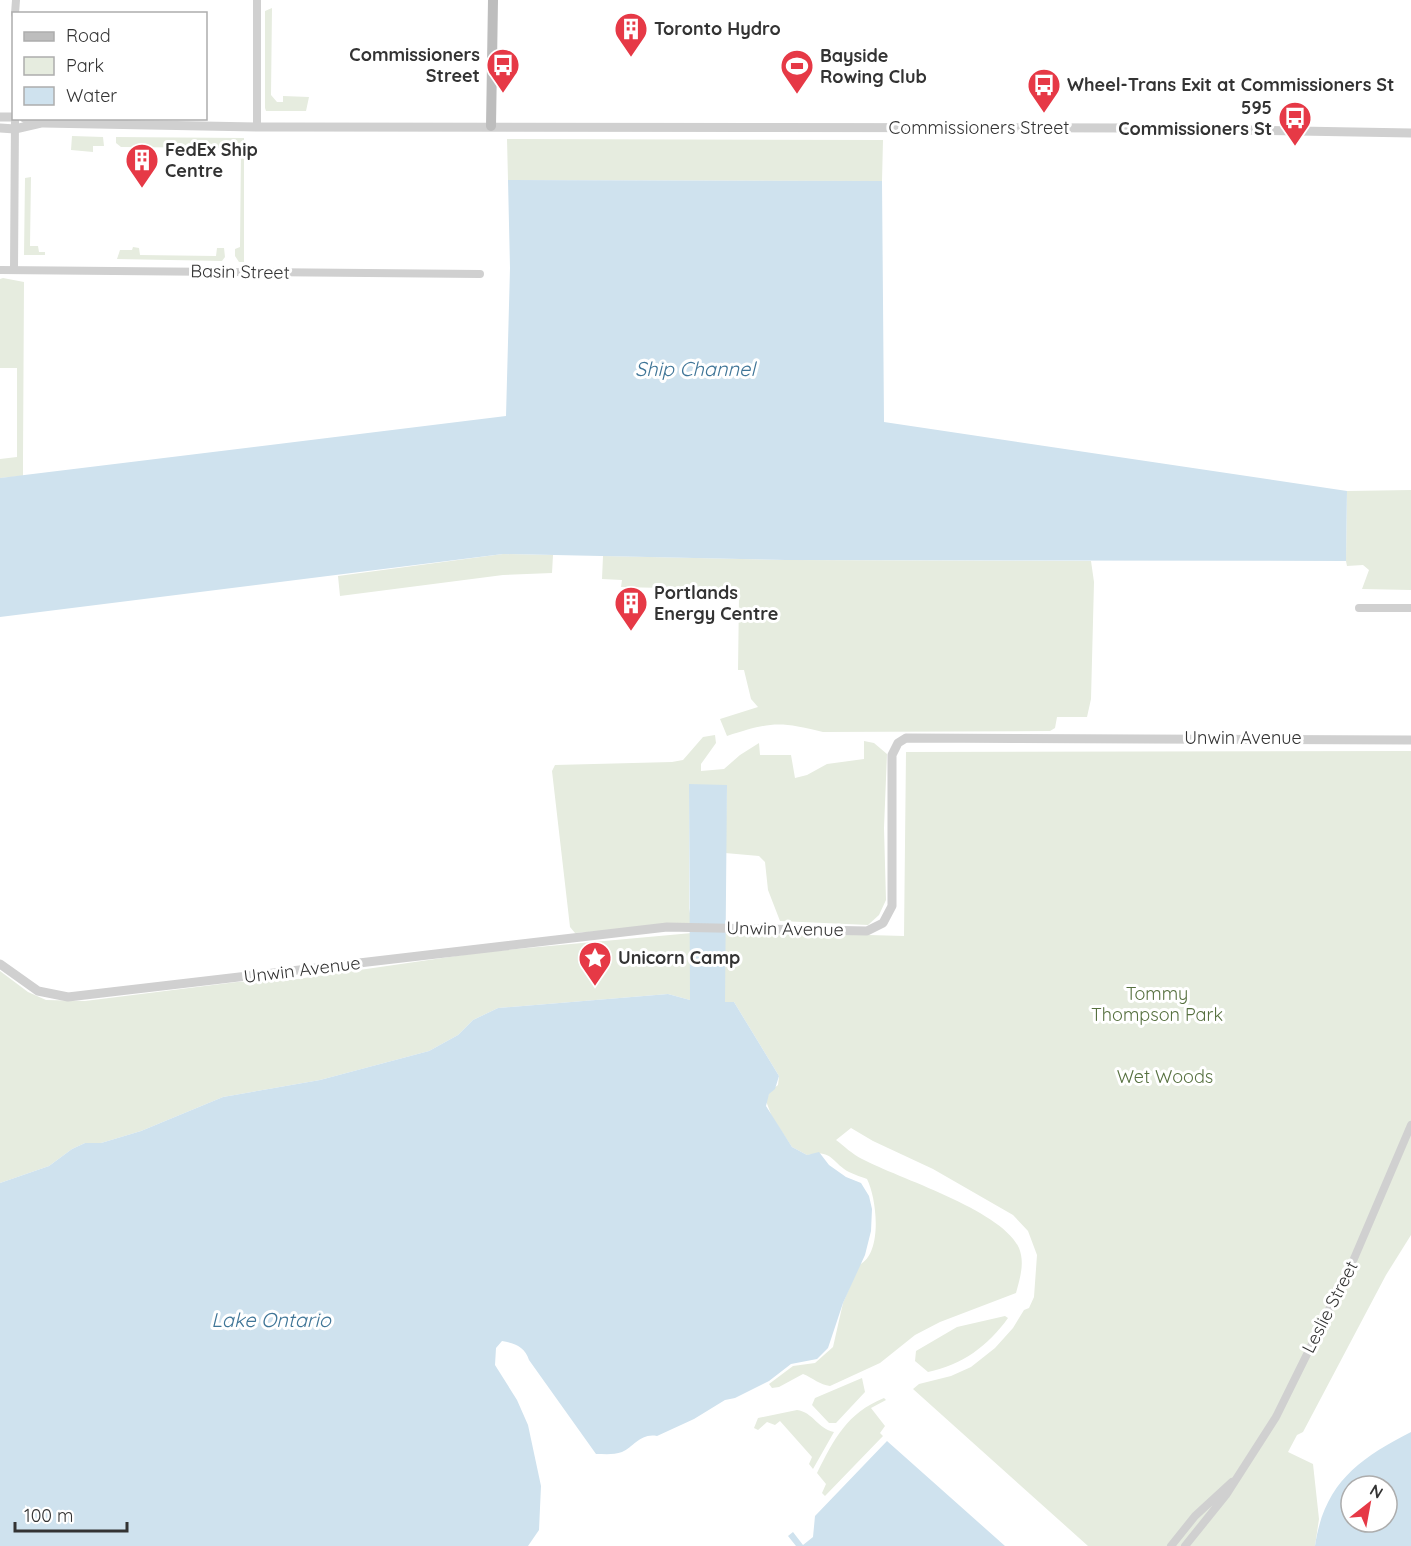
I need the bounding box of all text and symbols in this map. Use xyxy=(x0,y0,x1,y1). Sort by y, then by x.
building icon: Toronto Hydro xyxy=(613,11,649,58)
legend xyxy=(12,12,207,120)
place label: Toronto Hydro xyxy=(654,17,781,40)
text: Road xyxy=(66,24,111,47)
place label: Commissioners Street xyxy=(349,43,480,87)
place label: Bayside Rowing Club xyxy=(820,44,927,88)
bus stop icon: Commissioners Street xyxy=(485,47,521,94)
sports icon: Bayside Rowing Club xyxy=(779,48,815,95)
text: Park xyxy=(66,54,104,77)
bus stop icon: Wheel-Trans Exit at Commissioners St xyxy=(1026,67,1062,114)
place label: Wheel-Trans Exit at Commissioners St xyxy=(1067,73,1394,96)
text: Water xyxy=(66,84,117,107)
place label: 595 Commissioners St xyxy=(1118,96,1272,140)
bus stop icon: 595 Commissioners St xyxy=(1277,100,1313,147)
street label: Commissioners Street xyxy=(889,116,1069,139)
place label: FedEx Ship Centre xyxy=(165,138,258,182)
building icon: FedEx Ship Centre xyxy=(124,142,160,189)
street label: Basin Street xyxy=(190,259,290,284)
water label: Ship Channel xyxy=(635,356,757,381)
place label: Portlands Energy Centre xyxy=(654,581,778,625)
building icon: Portlands Energy Centre xyxy=(613,585,649,632)
street label: Unwin Avenue xyxy=(1184,726,1302,749)
street label: Unwin Avenue xyxy=(726,916,844,941)
place icon: Unicorn Camp xyxy=(577,940,613,987)
place label: Unicorn Camp xyxy=(618,946,740,969)
street label: Unwin Avenue xyxy=(242,951,362,988)
park label: Tommy Thompson Park xyxy=(1091,982,1223,1026)
park label: Wet Woods xyxy=(1117,1065,1213,1088)
street label: Leslie Street xyxy=(1297,1257,1363,1357)
water label: Lake Ontario xyxy=(211,1307,332,1332)
north arrow xyxy=(1339,1474,1399,1534)
text: N xyxy=(1367,1480,1387,1503)
scale bar xyxy=(15,1495,128,1533)
text: 100 m xyxy=(24,1504,73,1527)

